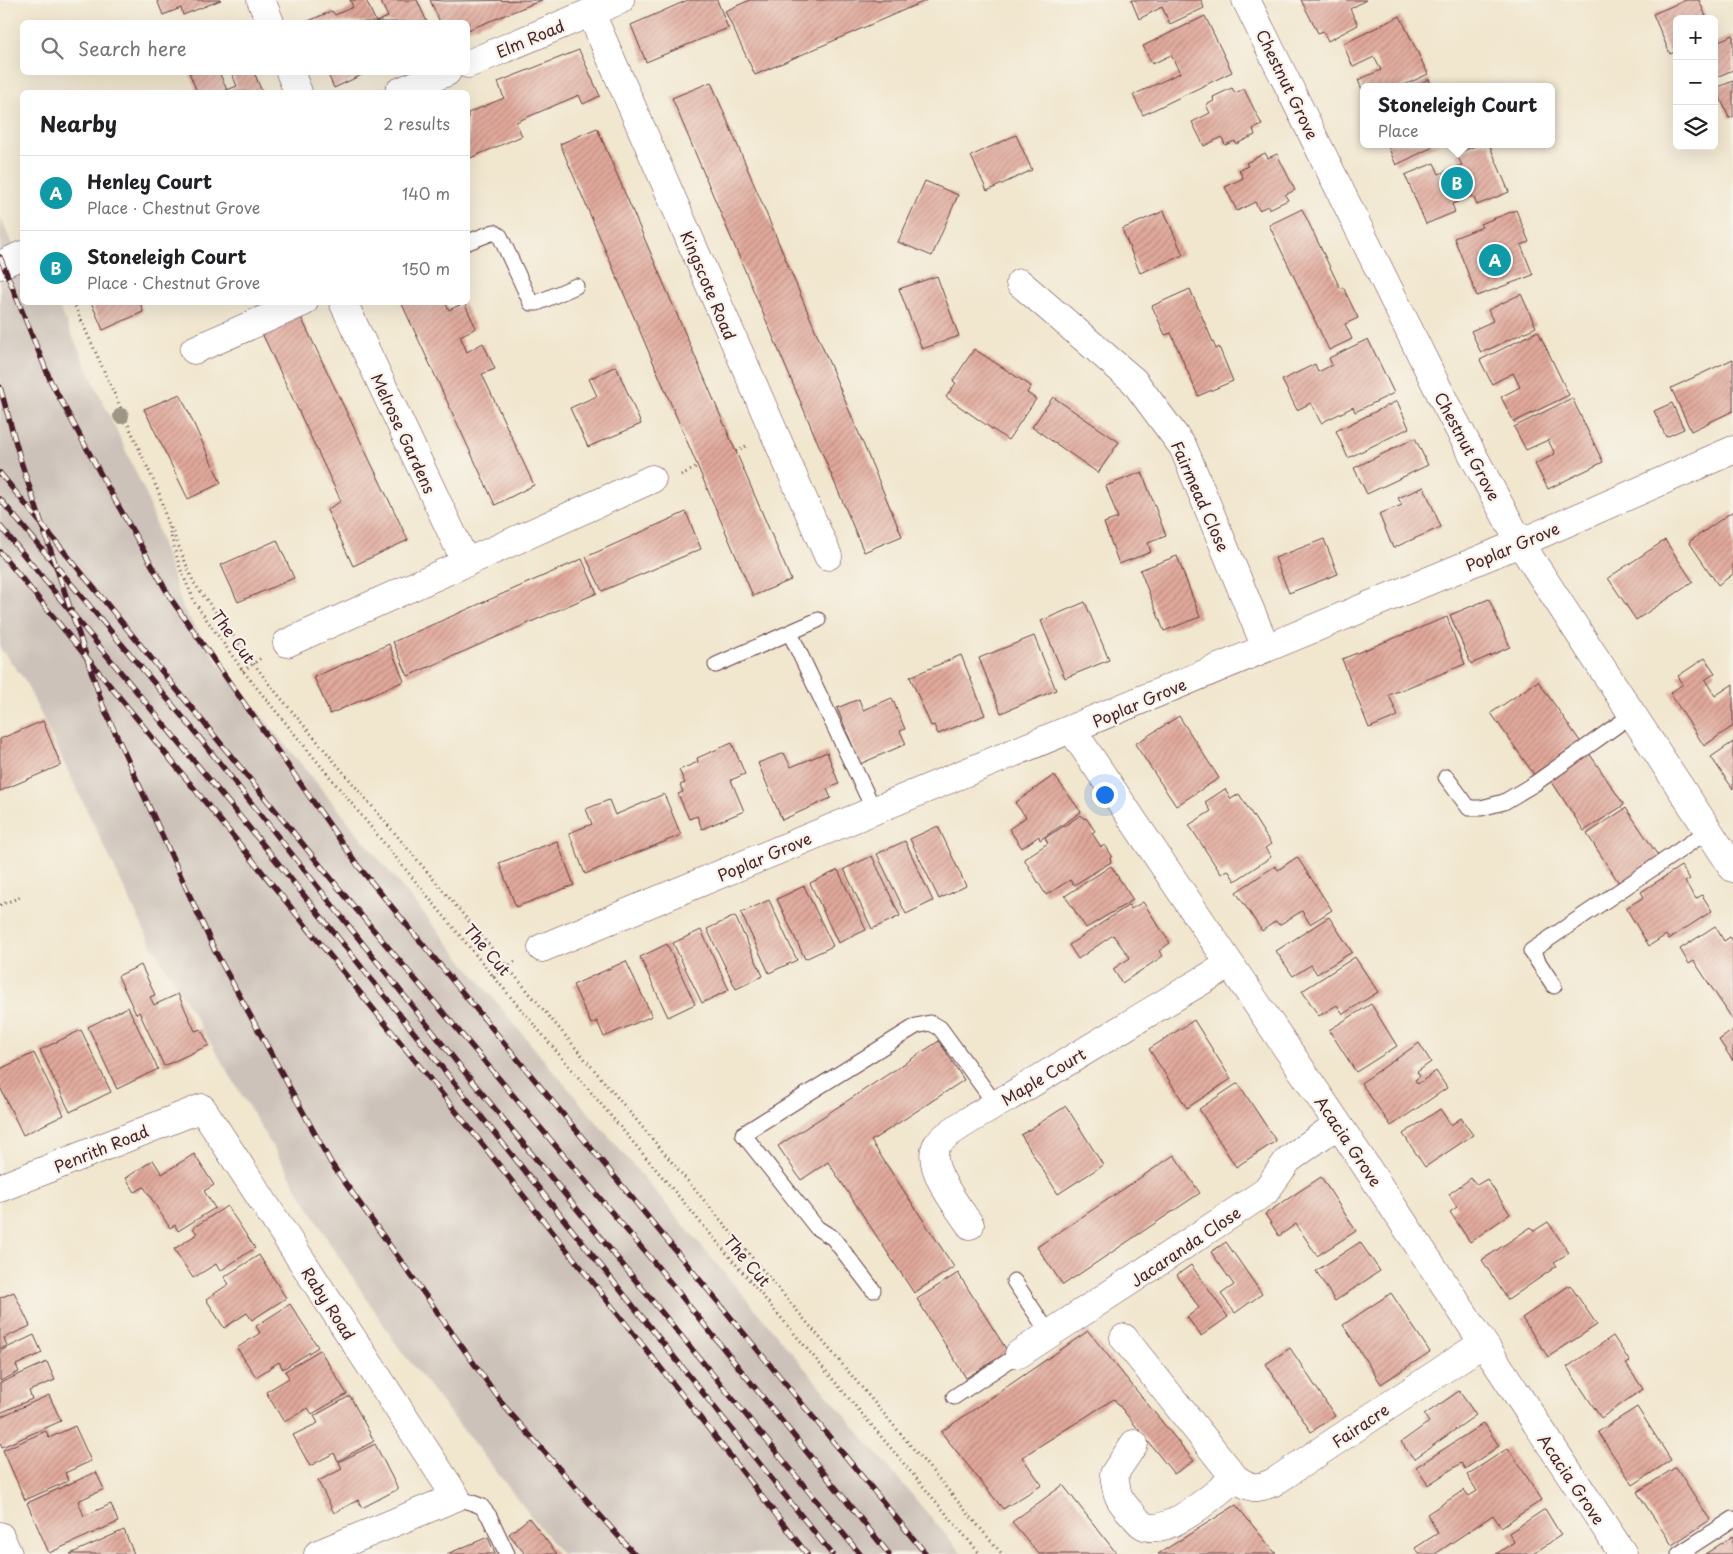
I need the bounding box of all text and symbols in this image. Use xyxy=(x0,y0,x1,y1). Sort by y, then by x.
street label: Elm Road xyxy=(492,13,568,63)
map controls xyxy=(1673,15,1718,150)
button: + xyxy=(1673,15,1718,60)
search box xyxy=(20,20,470,75)
street label: Chestnut Grove xyxy=(1251,25,1325,143)
icon: search xyxy=(38,34,66,62)
text: Search here xyxy=(78,34,187,62)
button: − xyxy=(1673,60,1718,105)
popup xyxy=(1360,83,1555,148)
text: Stoneleigh Court xyxy=(1378,90,1537,118)
button: layers xyxy=(1673,105,1718,150)
text: Nearby xyxy=(40,107,117,139)
text: 2 results xyxy=(383,111,450,135)
text: Place xyxy=(1378,118,1419,142)
pin: B xyxy=(1441,164,1473,202)
text: Henley Court xyxy=(87,167,212,195)
text: A xyxy=(50,181,62,205)
text: 140 m xyxy=(402,181,450,205)
text: Place · Chestnut Grove xyxy=(87,195,260,219)
street label: Kingscote Road xyxy=(675,227,743,343)
pin: A xyxy=(1479,241,1511,279)
text: Stoneleigh Court xyxy=(87,242,247,270)
text: B xyxy=(51,256,61,280)
text: 150 m xyxy=(402,256,450,280)
text: Place · Chestnut Grove xyxy=(87,270,260,294)
street label: Melrose Gardens xyxy=(366,369,442,497)
street label: Chestnut Grove xyxy=(1429,387,1507,505)
street label: Fairmead Close xyxy=(1166,437,1236,555)
street label: Poplar Grove xyxy=(1461,515,1563,577)
street label: The Cut xyxy=(206,604,262,668)
street label: Poplar Grove xyxy=(1088,671,1190,733)
your location xyxy=(1092,782,1118,808)
street label: Poplar Grove xyxy=(713,825,815,887)
street label: The Cut xyxy=(459,918,517,981)
street label: Maple Court xyxy=(996,1041,1090,1111)
street label: Acacia Grove xyxy=(1310,1091,1388,1191)
street label: Penrith Road xyxy=(50,1118,152,1178)
street label: Jacaranda Close xyxy=(1125,1200,1245,1292)
street label: The Cut xyxy=(719,1229,777,1292)
street label: Raby Road xyxy=(296,1262,362,1344)
street label: Fairacre xyxy=(1327,1397,1393,1453)
street label: Acacia Grove xyxy=(1533,1429,1611,1529)

